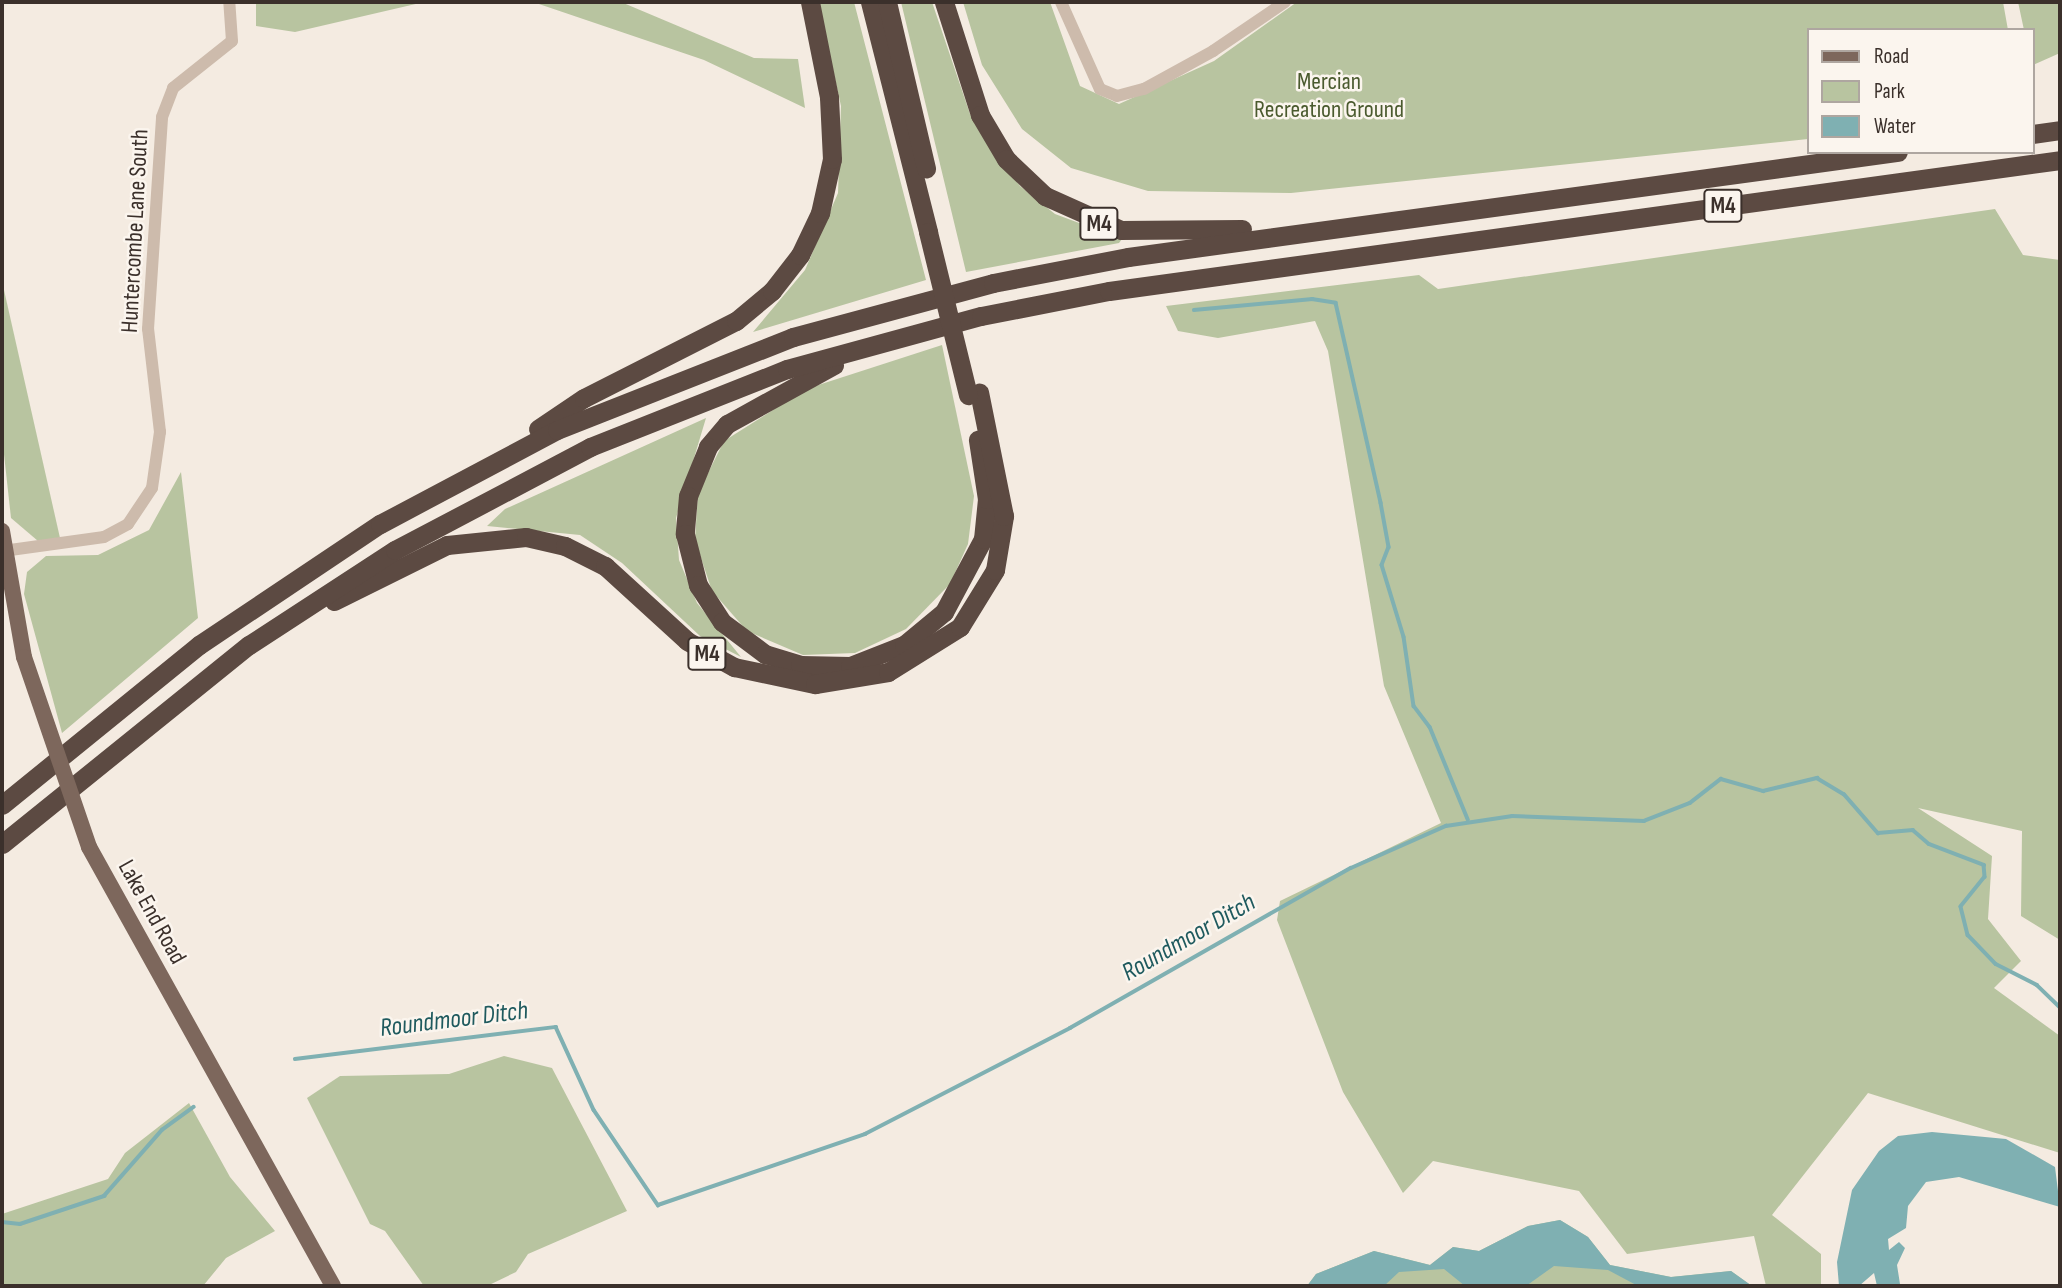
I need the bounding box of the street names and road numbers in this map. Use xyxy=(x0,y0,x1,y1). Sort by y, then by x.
street label: Huntercombe Lane South xyxy=(115,128,155,334)
road number: M4 xyxy=(1702,186,1744,226)
road number: M4 xyxy=(1078,204,1120,244)
road number: M4 xyxy=(686,634,728,674)
street label: Lake End Road xyxy=(112,855,192,969)

